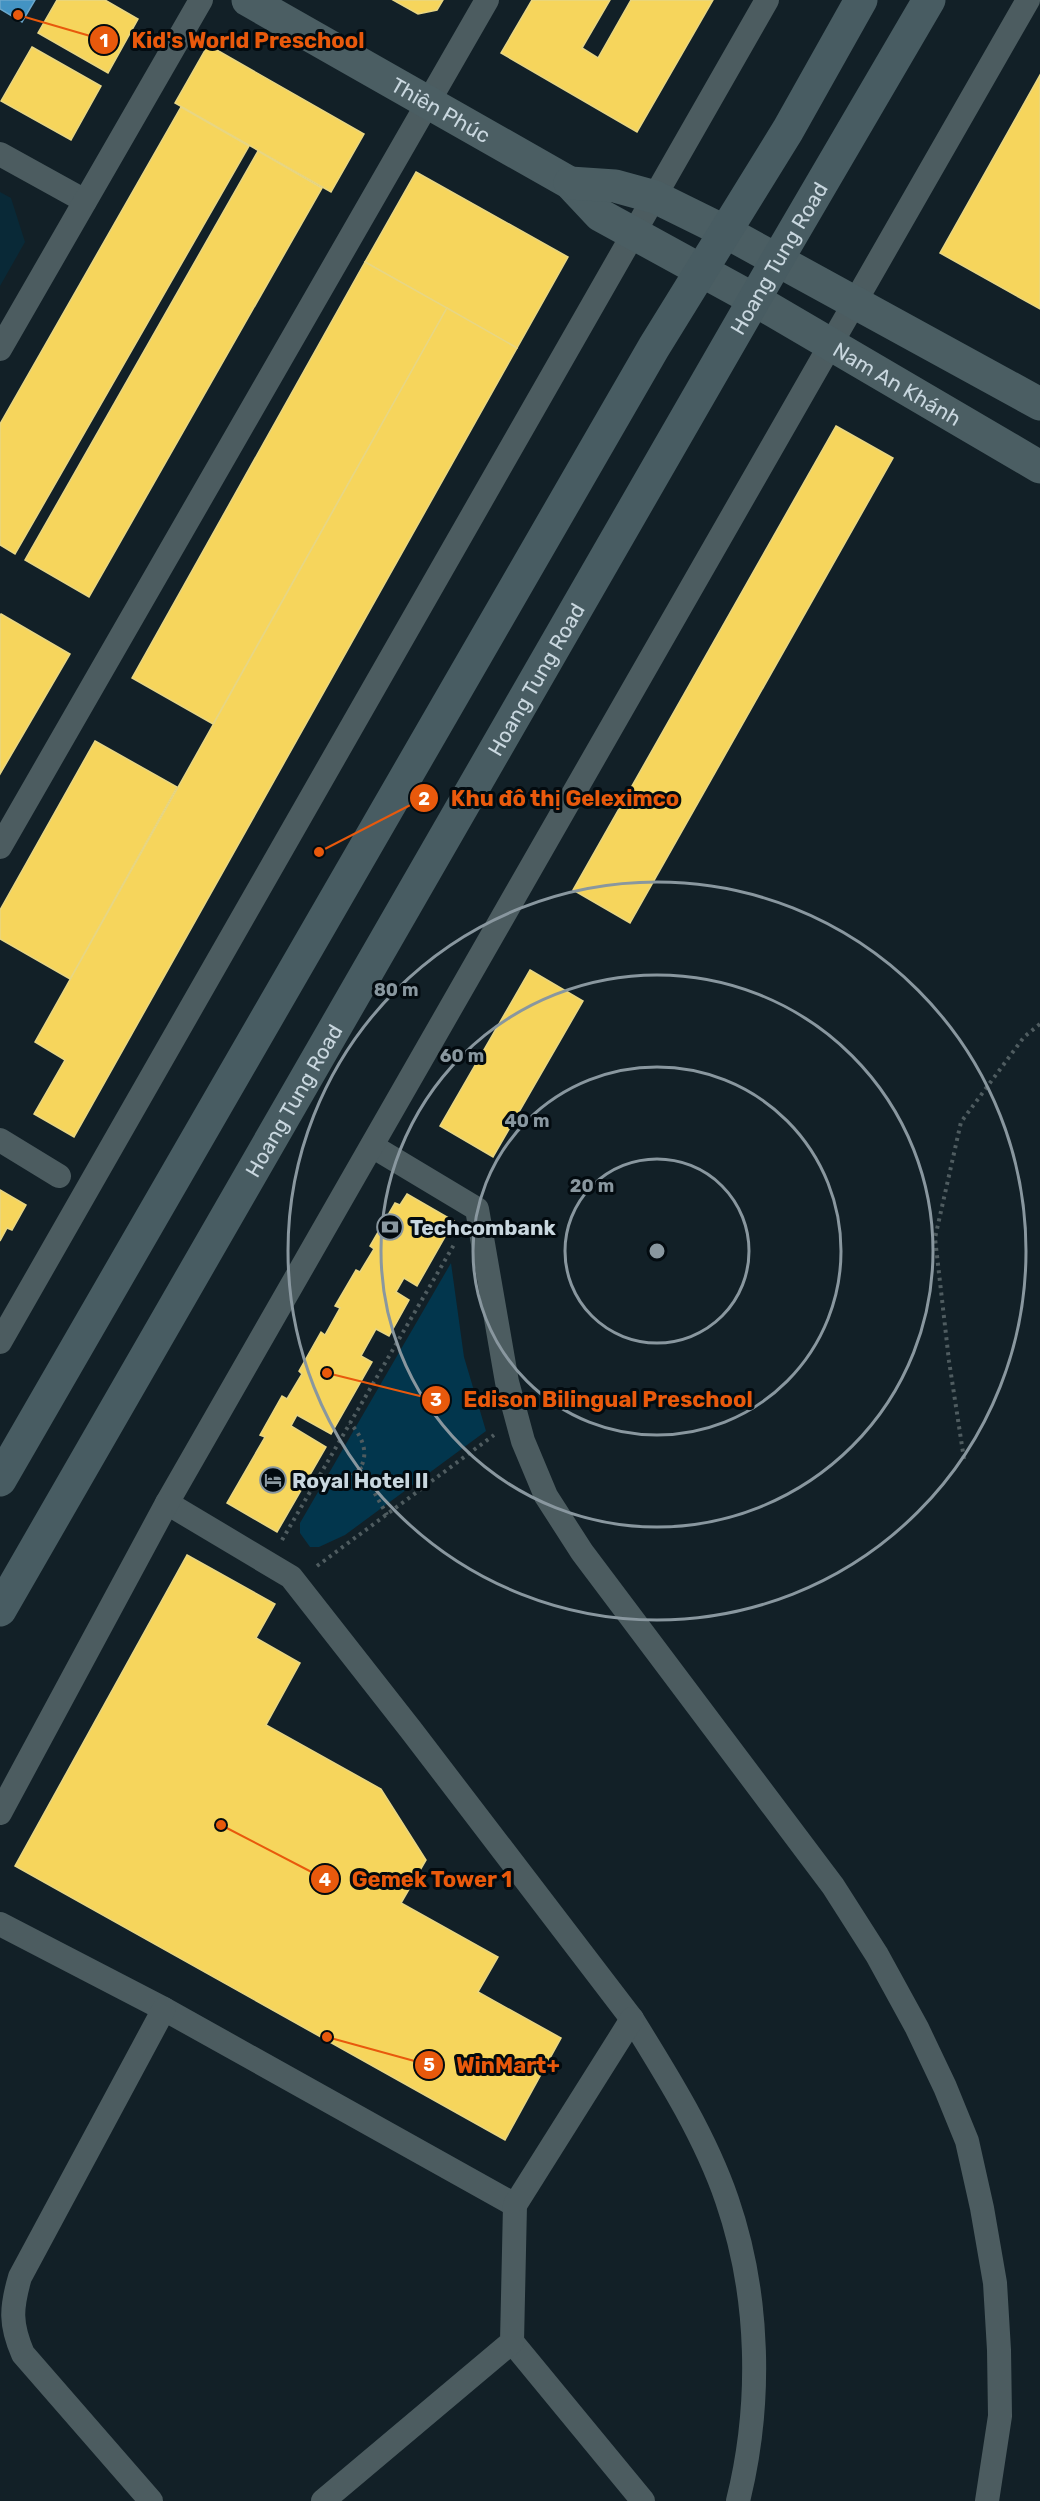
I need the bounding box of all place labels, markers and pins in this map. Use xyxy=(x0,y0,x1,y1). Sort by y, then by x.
callout: Kid's World Preschool xyxy=(89,20,376,60)
callout: Khu đô thị Geleximco xyxy=(409,778,692,818)
bank icon: Techcombank xyxy=(375,1212,405,1242)
place label: Techcombank xyxy=(410,1215,556,1240)
centre of rings xyxy=(647,1241,667,1261)
callout: Edison Bilingual Preschool xyxy=(421,1380,764,1420)
hotel icon: Royal Hotel II xyxy=(258,1465,288,1495)
place label: Royal Hotel II xyxy=(292,1468,428,1493)
callout: Gemek Tower 1 xyxy=(310,1859,525,1899)
callout: WinMart+ xyxy=(414,2045,571,2085)

